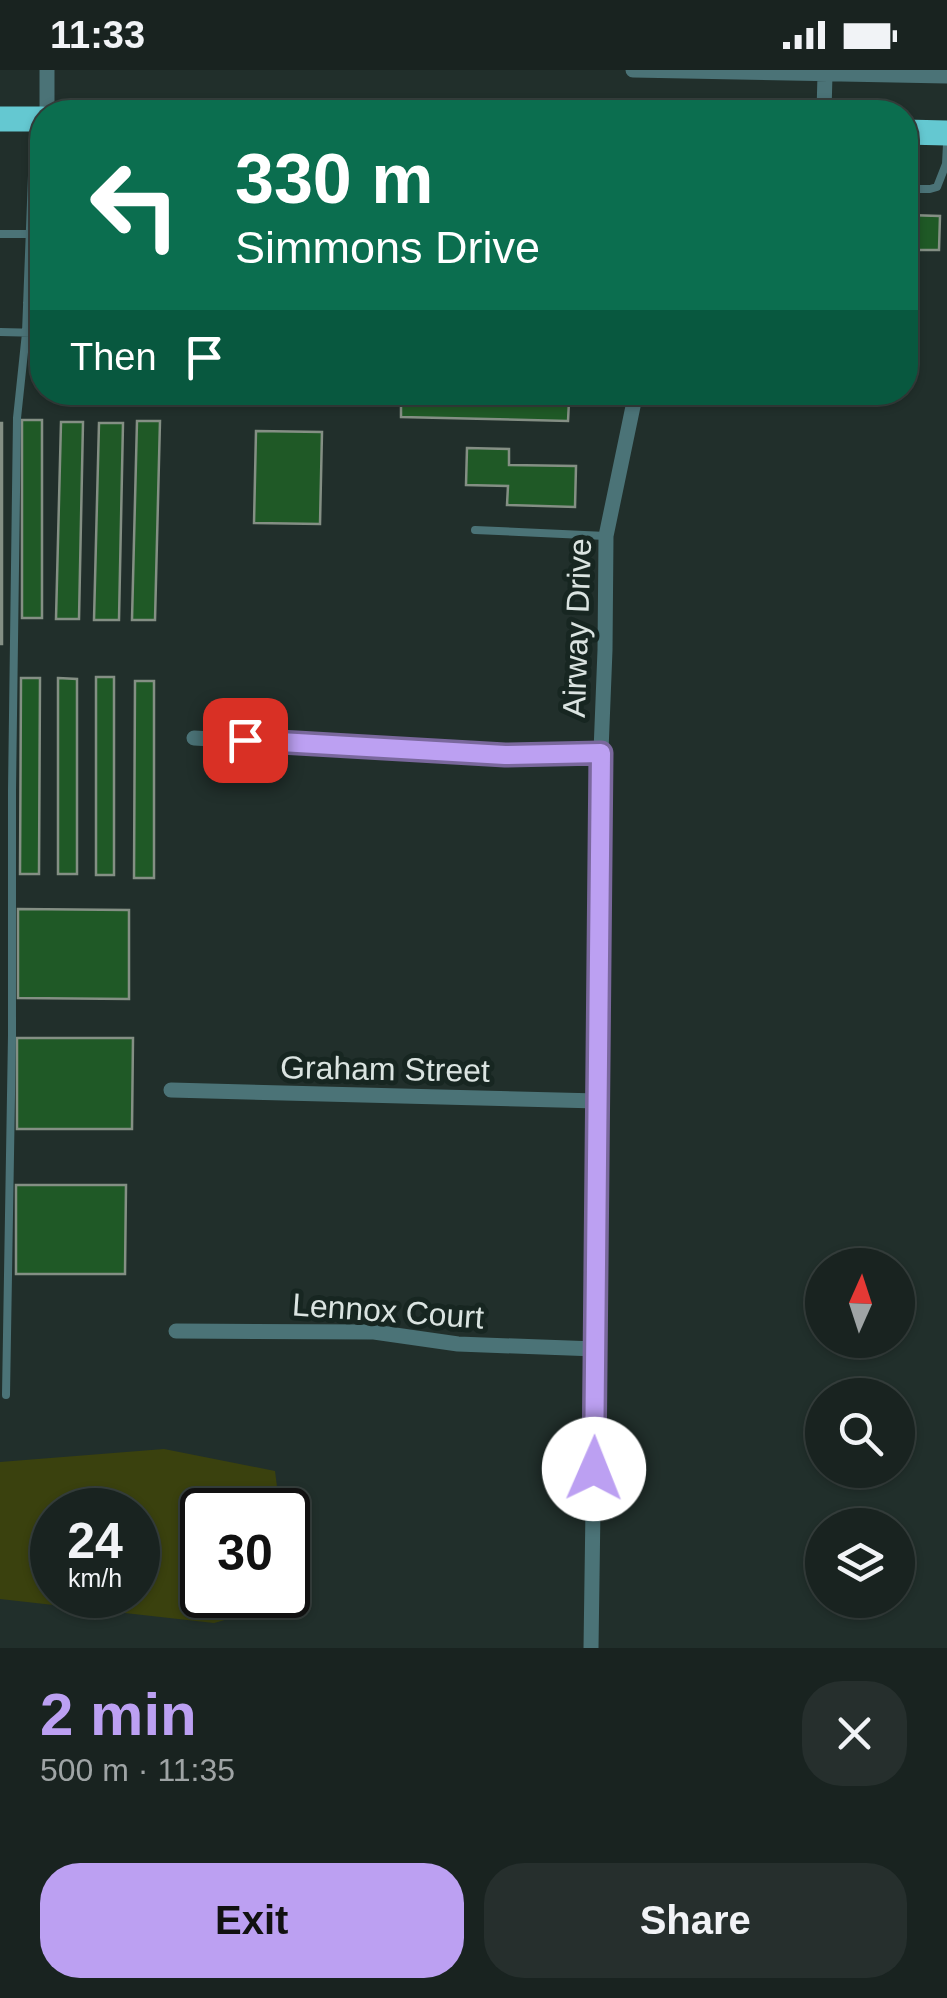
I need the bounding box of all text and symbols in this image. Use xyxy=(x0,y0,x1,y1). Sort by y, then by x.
text: 11:33 xyxy=(50,14,145,56)
icon: left xyxy=(70,140,200,270)
text: 330 m xyxy=(235,140,433,218)
text: Simmons Drive xyxy=(235,222,540,273)
icon: arrive xyxy=(177,330,232,385)
text: Then xyxy=(70,336,157,378)
street label: Airway Drive xyxy=(556,538,598,718)
pin xyxy=(203,698,288,783)
icon: arrive xyxy=(218,713,273,768)
street label: Graham Street xyxy=(280,1049,490,1089)
north arrow xyxy=(805,1248,915,1358)
map controls xyxy=(805,1248,915,1618)
street label: Lennox Court xyxy=(291,1286,485,1336)
button: search xyxy=(805,1378,915,1488)
position arrow xyxy=(542,1417,646,1521)
speed limit sign: 30 xyxy=(180,1488,310,1618)
button: layers xyxy=(805,1508,915,1618)
text: 24 xyxy=(67,1513,123,1569)
text: km/h xyxy=(68,1564,122,1592)
text: 2 min xyxy=(40,1681,197,1748)
button: close xyxy=(802,1681,907,1786)
text: 500 m · 11:35 xyxy=(40,1752,235,1788)
button: Exit xyxy=(40,1863,464,1978)
button: Share xyxy=(484,1863,907,1978)

